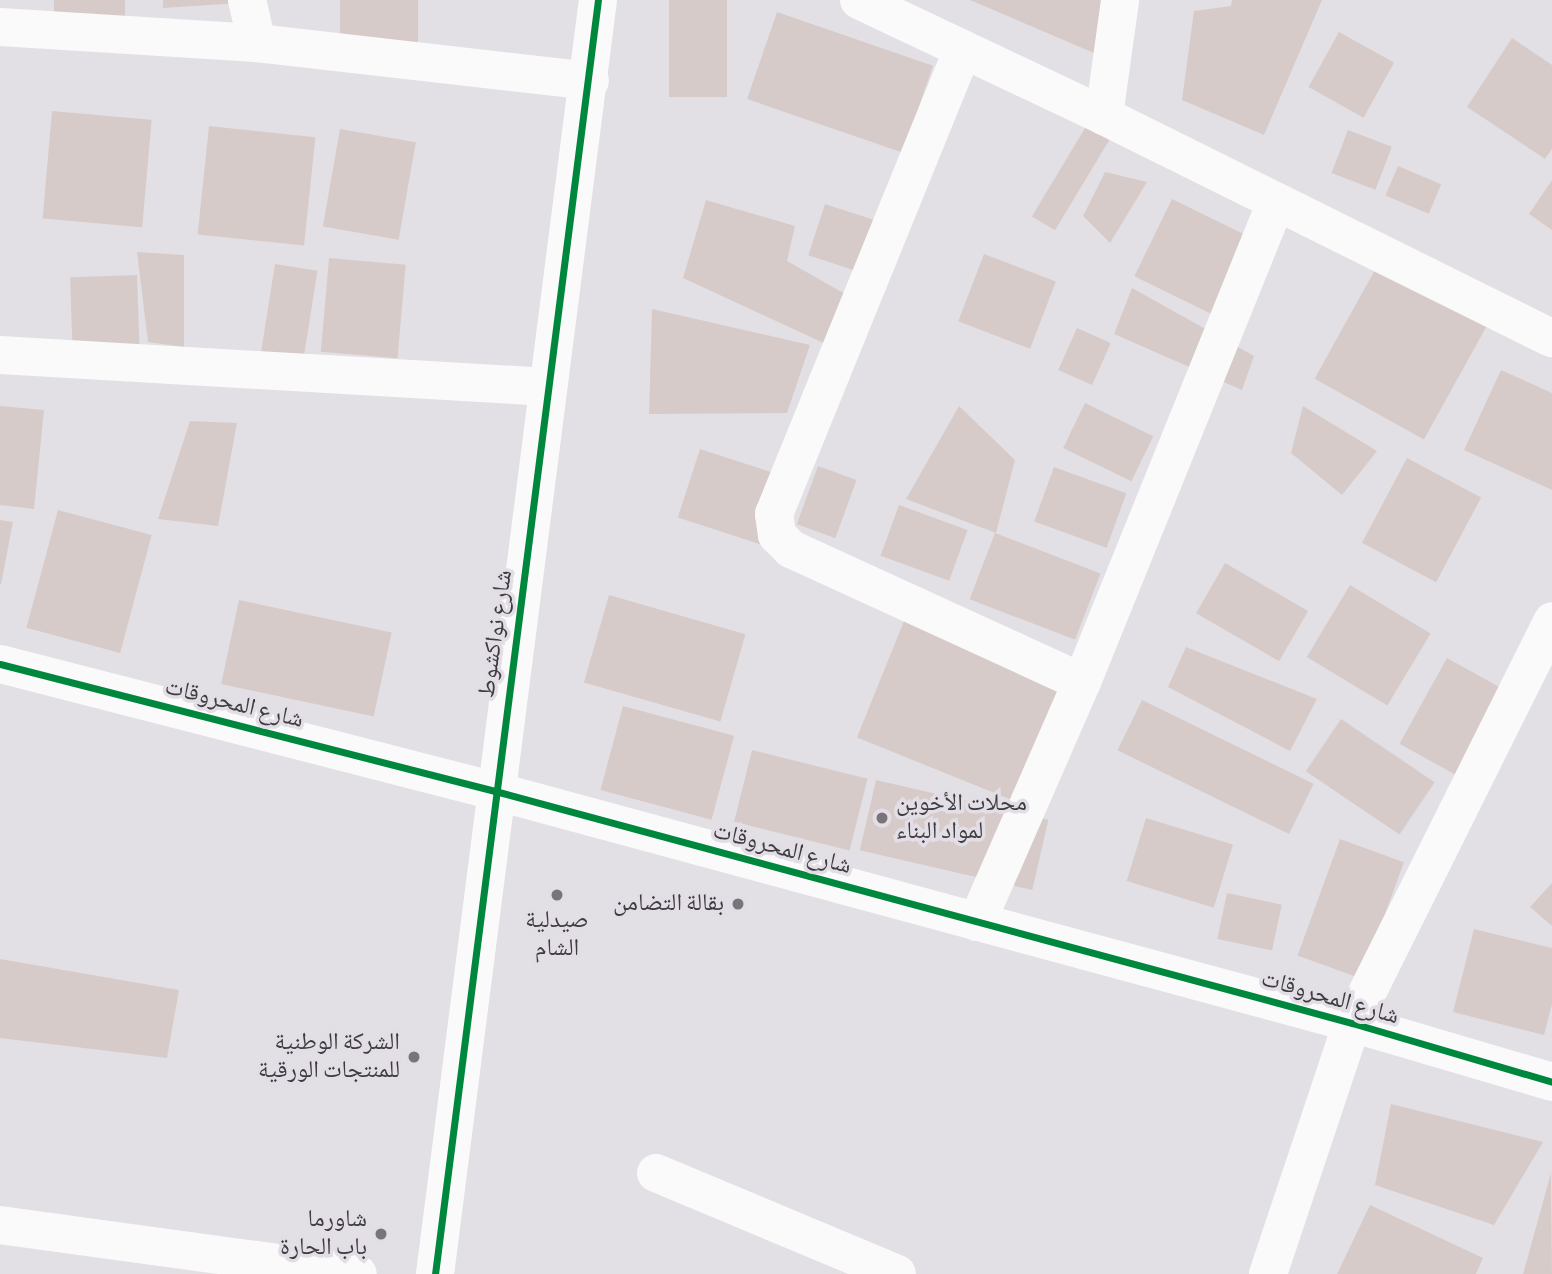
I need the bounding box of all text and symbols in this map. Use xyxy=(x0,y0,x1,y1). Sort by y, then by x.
street label: شارع نواكشوط xyxy=(473,568,519,700)
street label: شارع المحروقات xyxy=(162,673,306,735)
place label: محلات الأخوين لمواد البناء xyxy=(896,790,1027,846)
marker: محلات الأخوين لمواد البناء xyxy=(874,810,890,826)
street label: شارع المحروقات xyxy=(710,817,854,881)
marker: صيدلية الشام xyxy=(549,887,565,903)
place label: بقالة التضامن xyxy=(613,890,724,918)
marker: بقالة التضامن xyxy=(730,896,746,912)
place label: صيدلية الشام xyxy=(525,907,589,963)
street label: شارع المحروقات xyxy=(1258,965,1402,1031)
place label: الشركة الوطنية للمنتجات الورقية xyxy=(258,1029,400,1085)
marker: الشركة الوطنية للمنتجات الورقية xyxy=(406,1049,422,1065)
place label: شاورما باب الحارة xyxy=(280,1206,367,1262)
marker: شاورما باب الحارة xyxy=(373,1226,389,1242)

